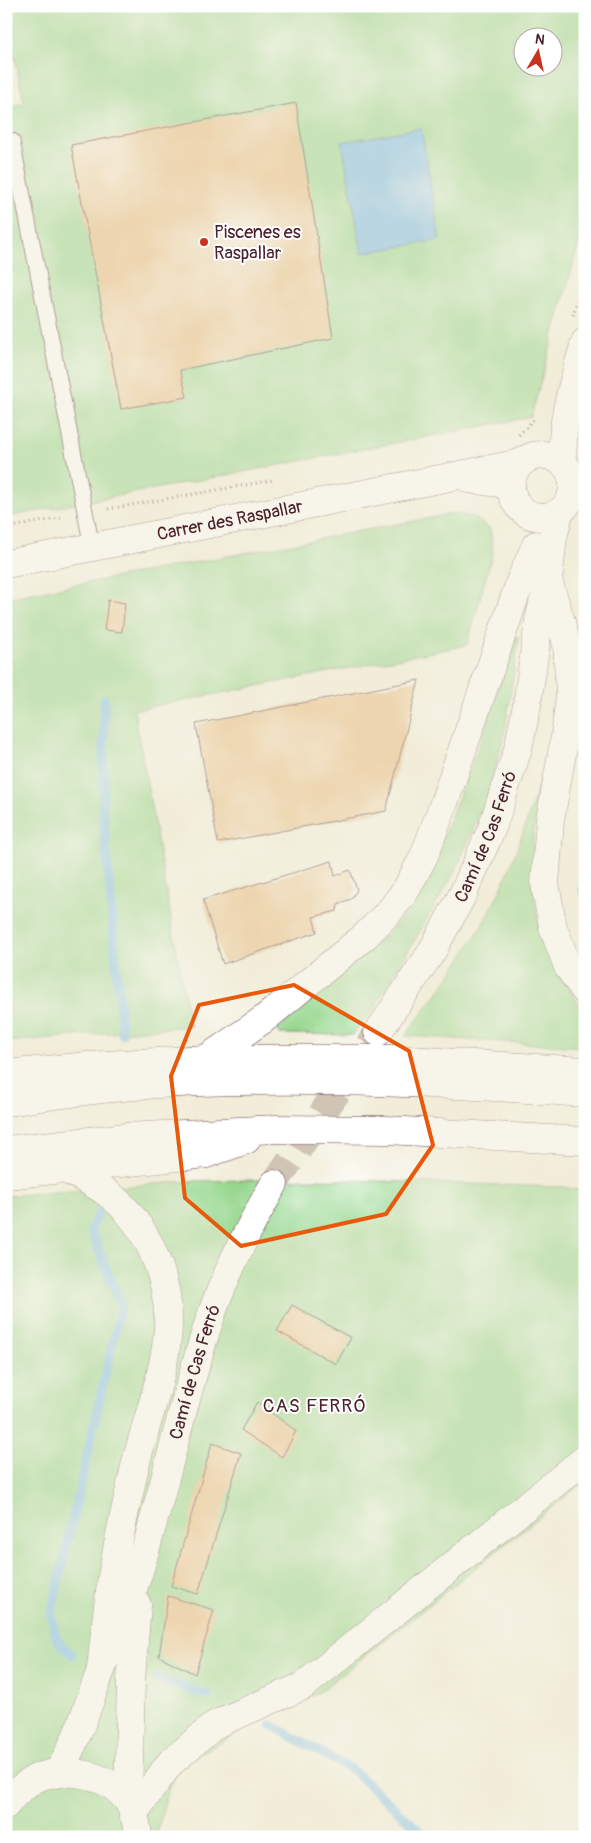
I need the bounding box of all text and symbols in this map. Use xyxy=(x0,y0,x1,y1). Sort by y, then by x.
north arrow xyxy=(514,28,564,78)
text: N xyxy=(534,31,546,49)
place label: Piscenes es Raspallar xyxy=(214,221,301,265)
marker: Piscenes es Raspallar xyxy=(198,236,210,248)
street label: Carrer des Raspallar xyxy=(155,494,305,546)
street label: Camí de Cas Ferró xyxy=(449,768,522,906)
street label: Camí de Cas Ferró xyxy=(164,1301,226,1442)
district label: CAS FERRÓ xyxy=(263,1394,367,1418)

